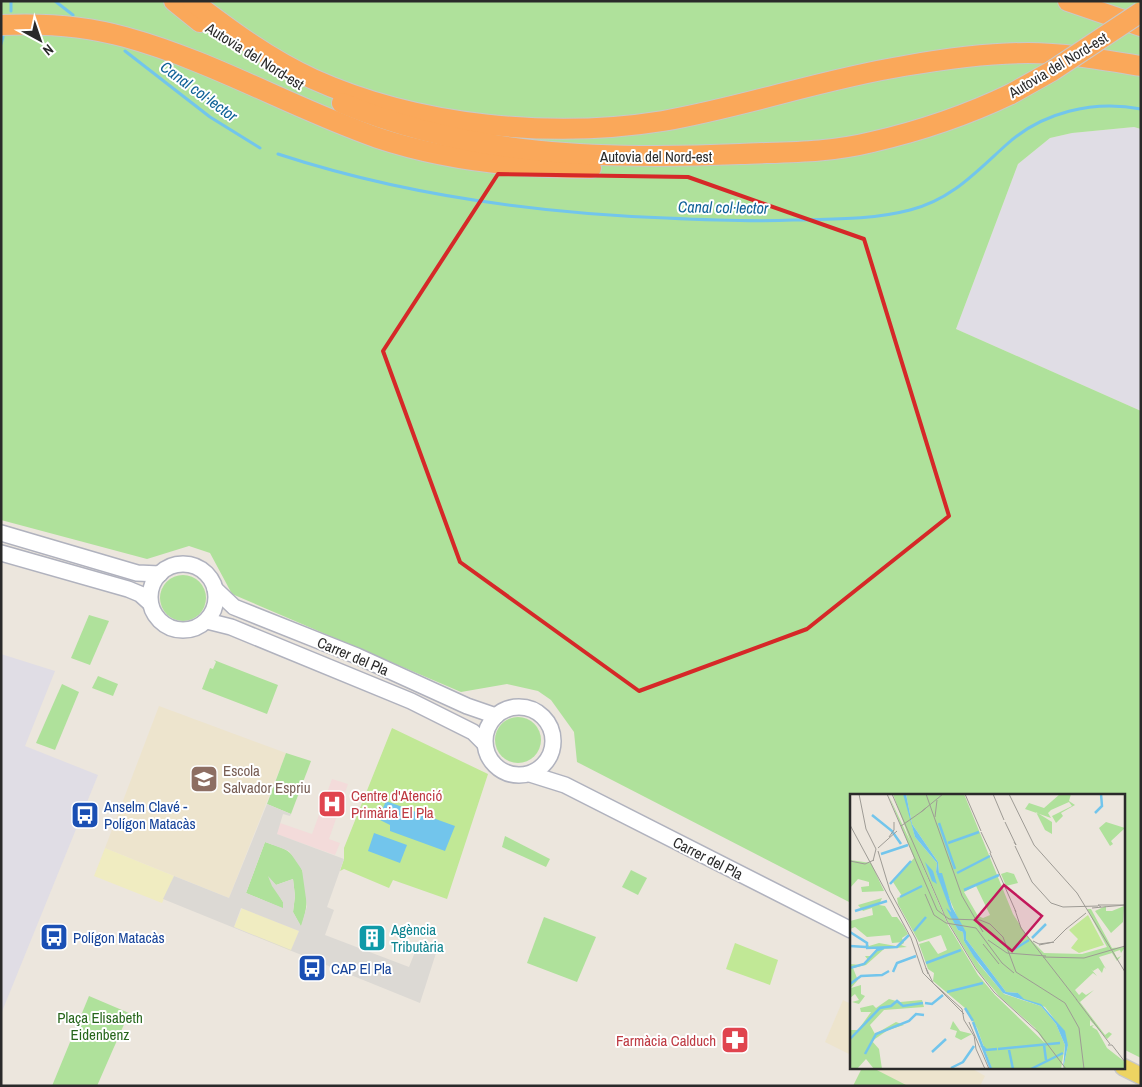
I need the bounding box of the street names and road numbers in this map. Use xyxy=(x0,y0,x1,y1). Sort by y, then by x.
street label: Autovia del Nord-est xyxy=(201,17,309,95)
street label: Autovia del Nord-est xyxy=(1004,27,1112,103)
street label: Autovia del Nord-est xyxy=(599,146,713,167)
street label: Carrer del Pla xyxy=(314,632,392,681)
street label: Carrer del Pla xyxy=(669,831,747,885)

